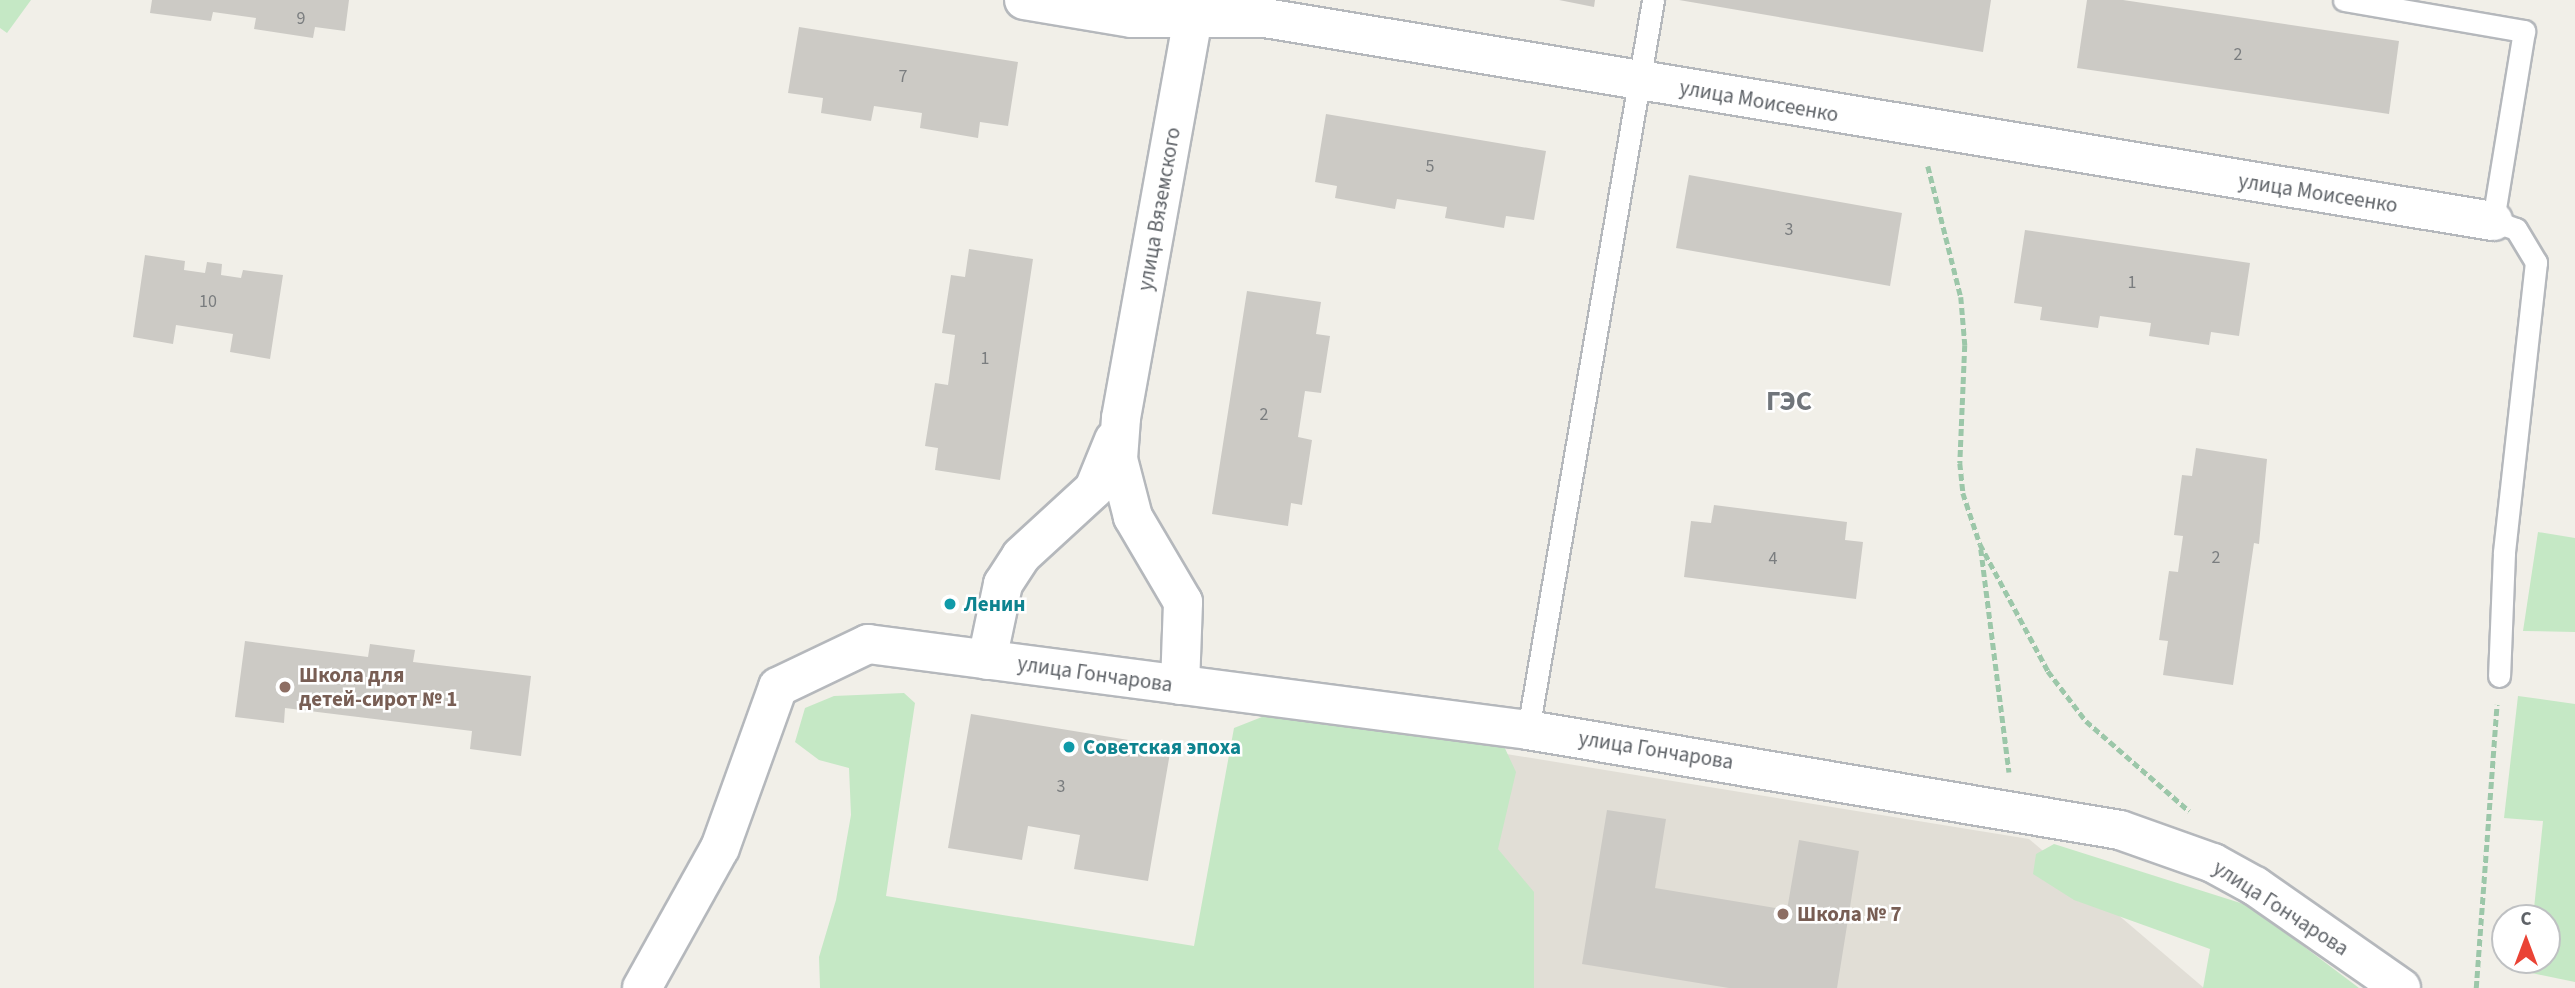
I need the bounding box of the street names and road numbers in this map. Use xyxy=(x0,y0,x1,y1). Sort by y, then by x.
street label: улица Моисеенко xyxy=(1678,75,1840,127)
street label: улица Вяземского xyxy=(1132,125,1186,293)
street label: улица Моисеенко xyxy=(2237,168,2399,218)
street label: улица Гончарова xyxy=(1016,651,1174,697)
street label: улица Гончарова xyxy=(1577,725,1735,775)
street label: улица Гончарова xyxy=(2209,855,2353,961)

